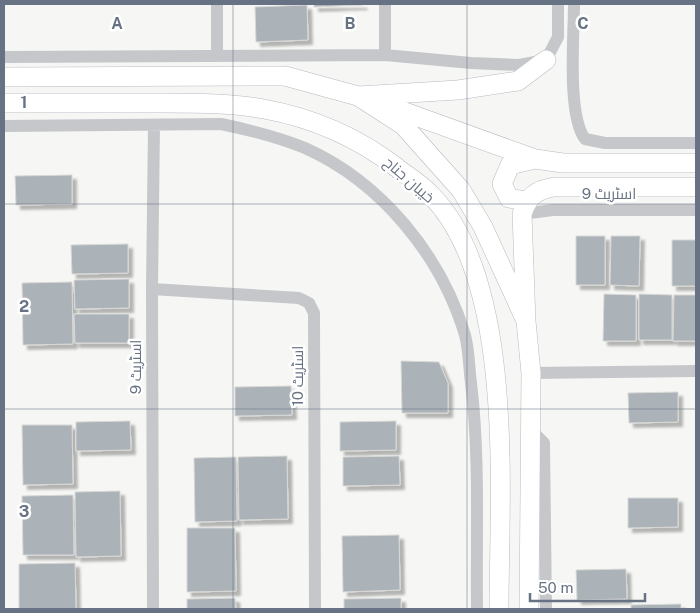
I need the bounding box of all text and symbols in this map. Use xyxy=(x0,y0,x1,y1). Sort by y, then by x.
text: A xyxy=(111,14,123,33)
text: B xyxy=(345,14,356,33)
text: C xyxy=(577,14,589,33)
text: 1 xyxy=(21,93,27,112)
street label: خیبان جناح xyxy=(379,153,438,208)
street label: اسٹریٹ 9 xyxy=(582,185,636,203)
text: 2 xyxy=(19,297,29,316)
street label: اسٹریٹ 9 xyxy=(127,340,145,394)
street label: اسٹریٹ 10 xyxy=(289,346,307,406)
text: 3 xyxy=(19,502,29,521)
scale bar xyxy=(530,570,645,602)
text: 50 m xyxy=(538,579,573,596)

